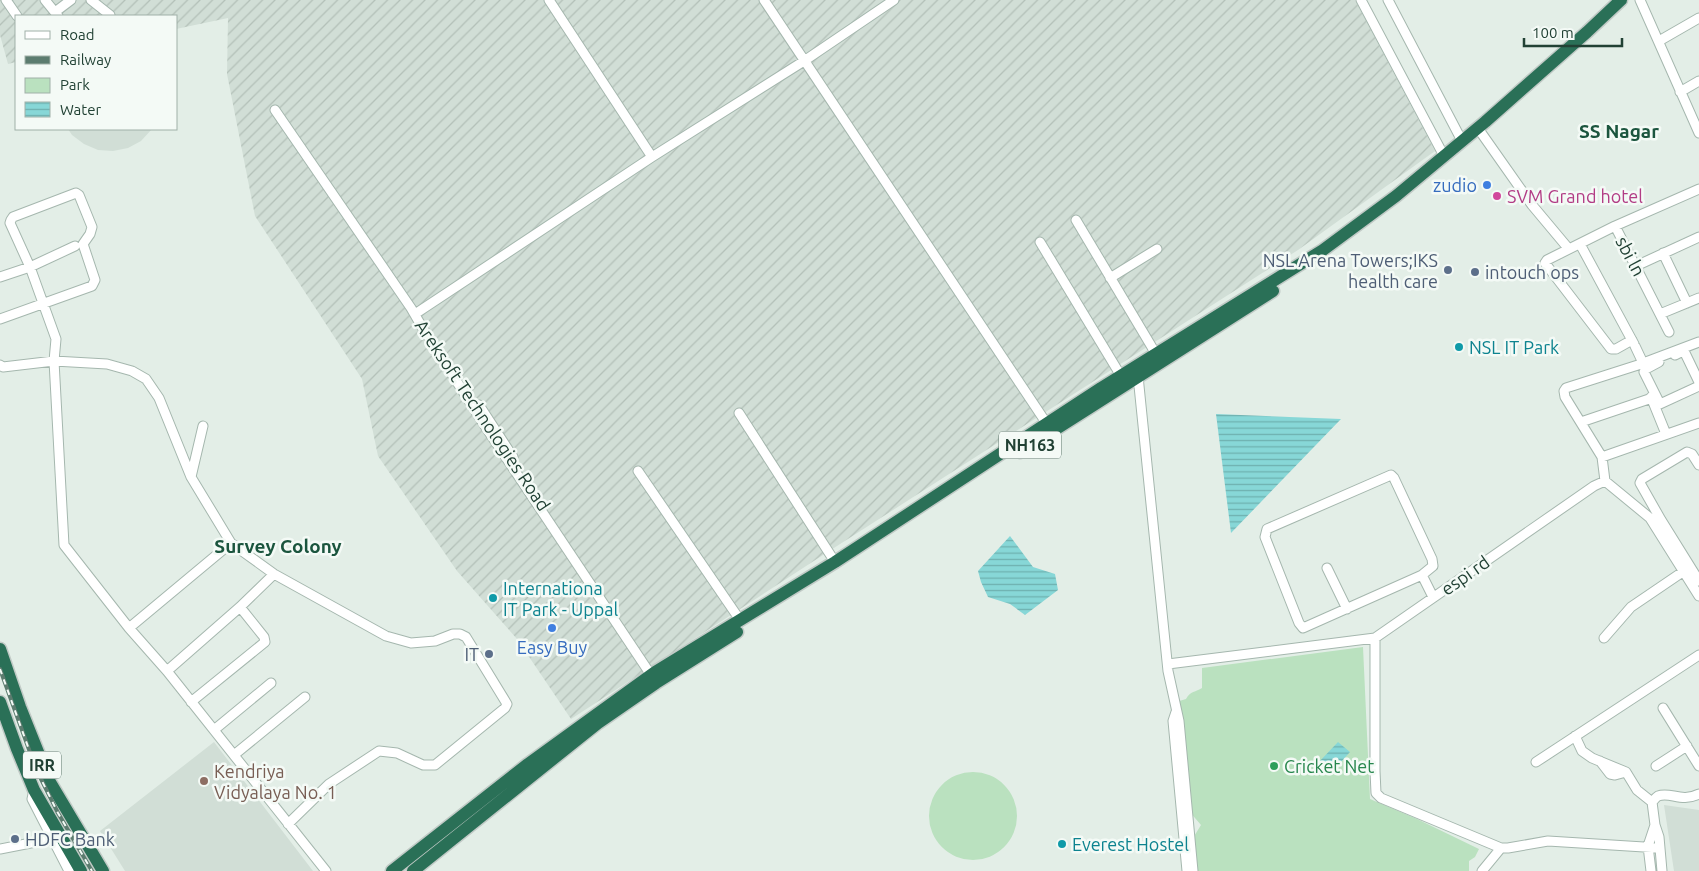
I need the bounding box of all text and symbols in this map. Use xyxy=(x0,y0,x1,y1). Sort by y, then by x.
legend xyxy=(15,15,178,130)
scale bar xyxy=(1524,15,1622,47)
text: 100 m xyxy=(1532,24,1574,41)
text: Road xyxy=(60,26,95,43)
text: Railway xyxy=(60,51,111,68)
text: Park xyxy=(60,76,90,93)
text: Water xyxy=(60,101,101,118)
district label: SS Nagar xyxy=(1579,120,1659,142)
place label: zudio xyxy=(1433,175,1477,195)
marker: zudio xyxy=(1481,179,1493,191)
place label: SVM Grand hotel xyxy=(1507,186,1643,206)
marker: SVM Grand hotel xyxy=(1491,190,1503,202)
street label: sbi ln xyxy=(1612,233,1650,279)
place label: NSL Arena Towers;IKS health care xyxy=(1263,250,1438,291)
place label: intouch ops xyxy=(1485,262,1579,282)
marker: NSL Arena Towers;IKS health care xyxy=(1442,264,1454,276)
marker: intouch ops xyxy=(1469,266,1481,278)
street label: Areksoft Technologies Road xyxy=(412,316,554,514)
place label: NSL IT Park xyxy=(1469,337,1559,357)
marker: NSL IT Park xyxy=(1453,341,1465,353)
road number: NH163 xyxy=(999,432,1061,458)
district label: Survey Colony xyxy=(214,535,342,557)
street label: espi rd xyxy=(1437,551,1493,599)
place label: Internationa IT Park - Uppal xyxy=(503,578,619,619)
marker: Internationa IT Park - Uppal xyxy=(487,592,499,604)
marker: Easy Buy xyxy=(546,622,558,634)
place label: Easy Buy xyxy=(517,637,587,657)
place label: IT xyxy=(464,644,479,664)
marker: IT xyxy=(483,648,495,660)
road number: IRR xyxy=(23,752,61,778)
place label: Cricket Net xyxy=(1284,756,1374,776)
marker: Cricket Net xyxy=(1268,760,1280,772)
place label: Kendriya Vidyalaya No. 1 xyxy=(214,761,337,802)
marker: Kendriya Vidyalaya No. 1 xyxy=(198,775,210,787)
place label: HDFC Bank xyxy=(25,829,115,849)
marker: HDFC Bank xyxy=(9,833,21,845)
place label: Everest Hostel xyxy=(1072,834,1189,854)
marker: Everest Hostel xyxy=(1056,838,1068,850)

